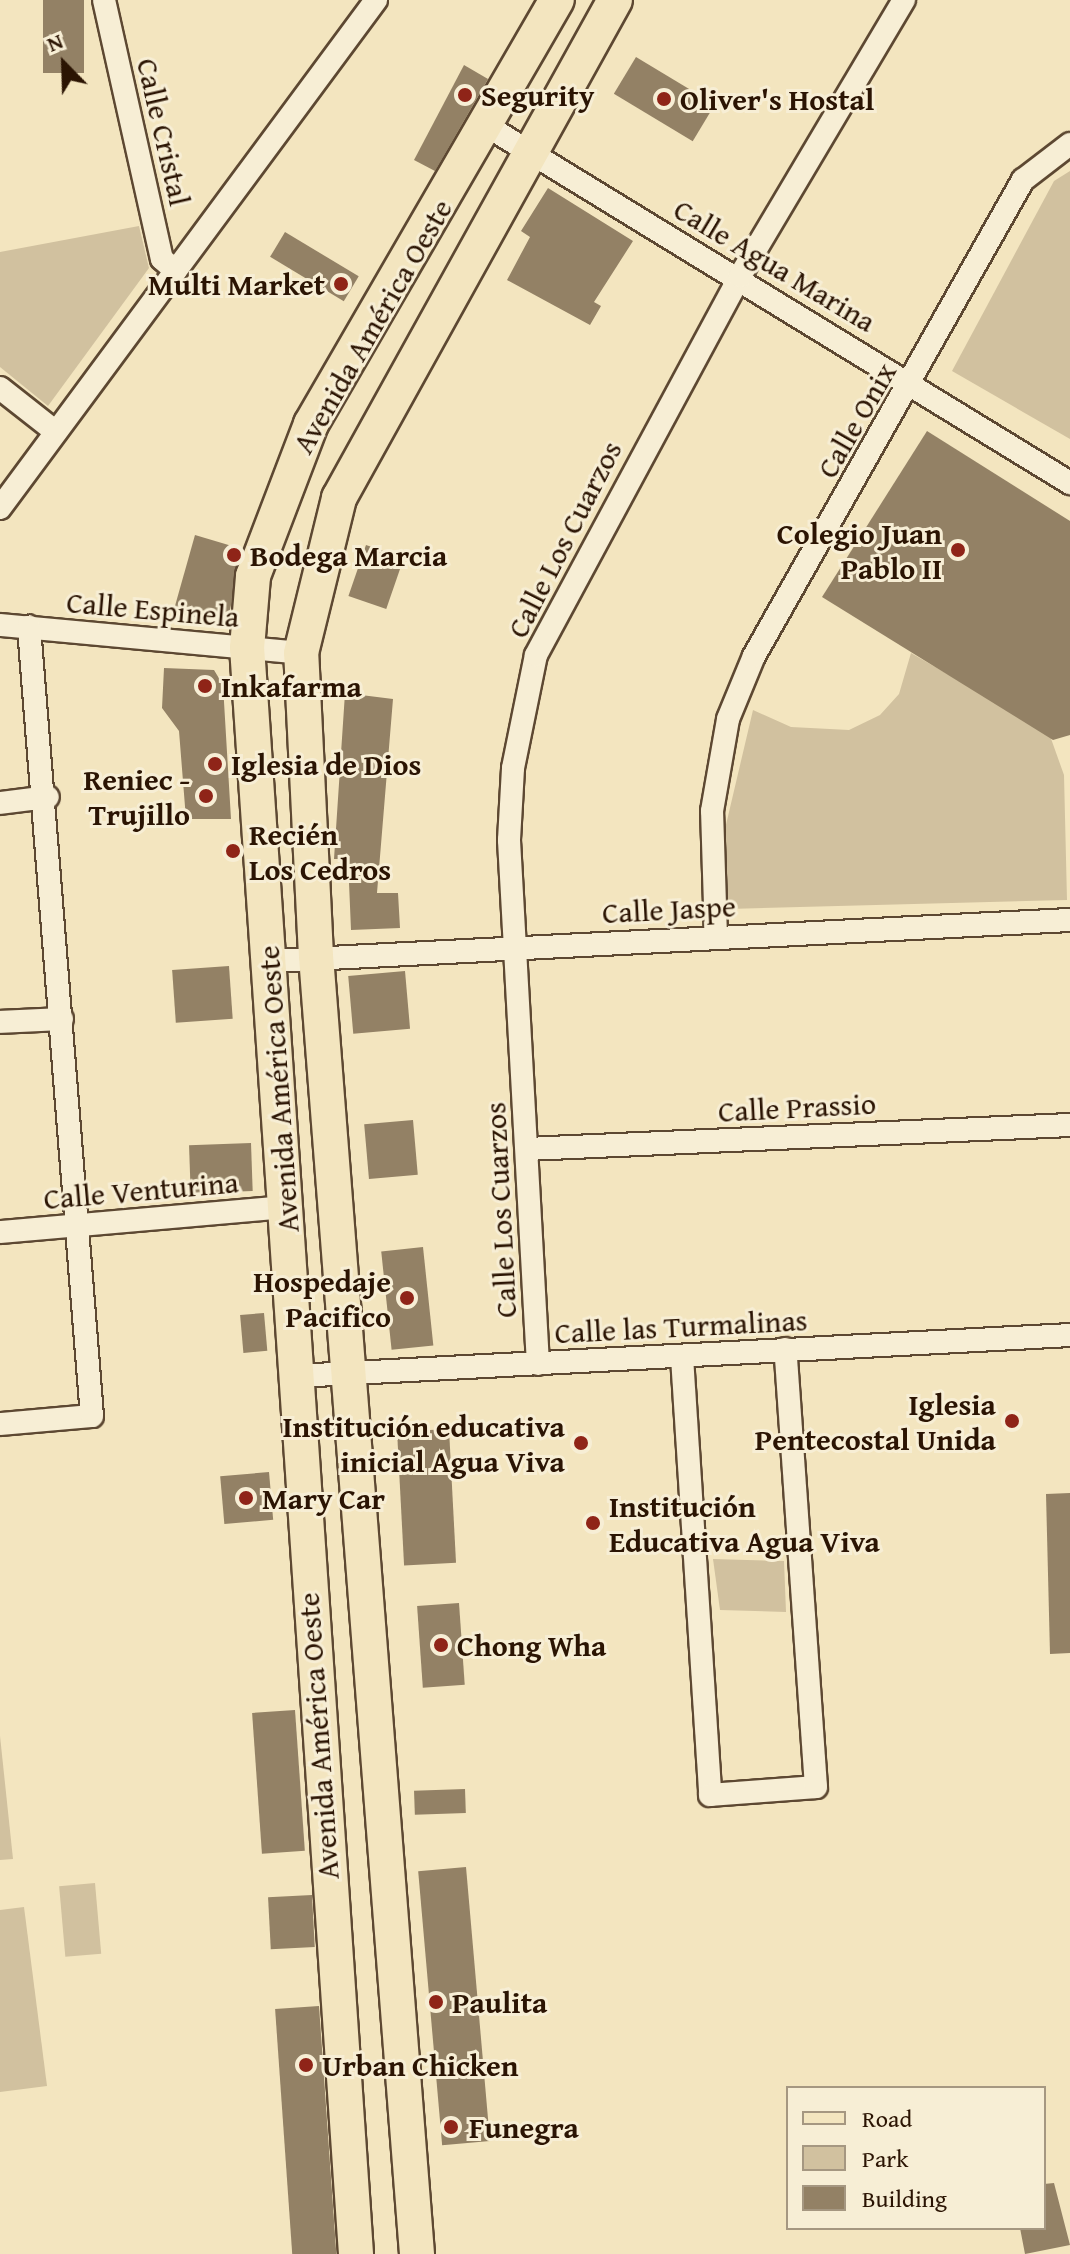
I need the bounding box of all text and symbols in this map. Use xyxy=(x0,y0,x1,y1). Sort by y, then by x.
north arrow xyxy=(24,24,104,104)
text: N xyxy=(42,24,68,60)
street label: Calle Cristal xyxy=(130,55,198,209)
place label: Segurity xyxy=(481,77,594,113)
place label: Oliver's Hostal xyxy=(680,81,874,117)
marker: Segurity xyxy=(456,86,474,104)
marker: Oliver's Hostal xyxy=(655,90,673,108)
street label: Calle Agua Marina xyxy=(668,191,882,339)
street label: Avenida América Oeste xyxy=(285,192,459,460)
place label: Multi Market xyxy=(148,266,325,302)
marker: Multi Market xyxy=(332,275,350,293)
street label: Calle Onix xyxy=(809,356,903,484)
street label: Calle Los Cuarzos xyxy=(499,435,629,643)
place label: Colegio Juan Pablo II xyxy=(777,515,942,586)
place label: Bodega Marcia xyxy=(250,537,447,573)
marker: Colegio Juan Pablo II xyxy=(949,541,967,559)
marker: Bodega Marcia xyxy=(225,546,243,564)
street label: Calle Espinela xyxy=(65,584,241,634)
place label: Inkafarma xyxy=(221,668,362,704)
marker: Inkafarma xyxy=(196,677,214,695)
place label: Iglesia de Dios xyxy=(231,746,421,782)
marker: Iglesia de Dios xyxy=(206,755,224,773)
place label: Reniec - Trujillo xyxy=(84,761,190,832)
marker: Reniec - Trujillo xyxy=(197,787,215,805)
place label: Recién Los Cedros xyxy=(249,816,391,886)
marker: Recién Los Cedros xyxy=(224,842,242,860)
street label: Calle Jaspe xyxy=(601,888,737,930)
street label: Avenida América Oeste xyxy=(250,944,306,1234)
street label: Calle Prassio xyxy=(717,1085,877,1129)
street label: Calle Los Cuarzos xyxy=(476,1101,524,1319)
street label: Calle Venturina xyxy=(42,1164,240,1216)
place label: Hospedaje Pacifico xyxy=(253,1263,391,1334)
marker: Hospedaje Pacifico xyxy=(398,1289,416,1307)
street label: Calle las Turmalinas xyxy=(554,1301,808,1351)
place label: Iglesia Pentecostal Unida xyxy=(755,1386,996,1456)
place label: Institución educativa inicial Agua Viva xyxy=(282,1408,565,1478)
marker: Iglesia Pentecostal Unida xyxy=(1003,1412,1021,1430)
marker: Institución educativa inicial Agua Viva xyxy=(572,1434,590,1452)
place label: Mary Car xyxy=(262,1480,385,1516)
place label: Institución Educativa Agua Viva xyxy=(609,1488,880,1558)
marker: Mary Car xyxy=(237,1489,255,1507)
marker: Institución Educativa Agua Viva xyxy=(584,1514,602,1532)
street label: Avenida América Oeste xyxy=(290,1591,346,1881)
place label: Chong Wha xyxy=(457,1627,606,1663)
marker: Chong Wha xyxy=(432,1636,450,1654)
place label: Paulita xyxy=(452,1984,547,2020)
marker: Paulita xyxy=(427,1993,445,2011)
place label: Urban Chicken xyxy=(322,2047,518,2083)
marker: Urban Chicken xyxy=(297,2056,315,2074)
legend xyxy=(786,2086,1046,2230)
text: Road xyxy=(862,2101,912,2136)
place label: Funegra xyxy=(469,2109,579,2145)
marker: Funegra xyxy=(440,2116,462,2138)
text: Park xyxy=(862,2141,908,2176)
text: Building xyxy=(862,2181,947,2216)

